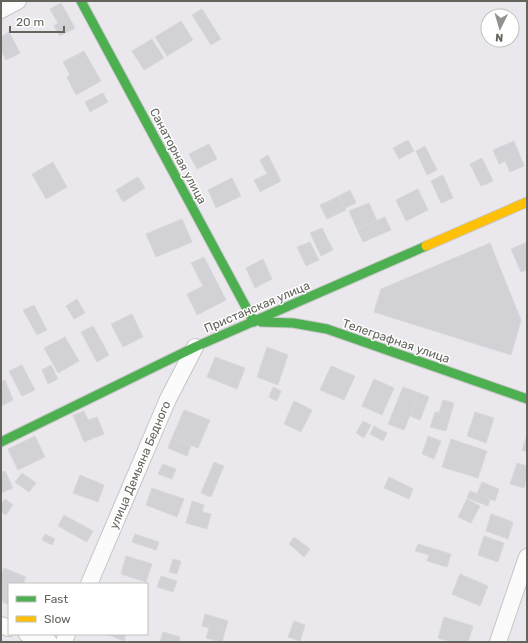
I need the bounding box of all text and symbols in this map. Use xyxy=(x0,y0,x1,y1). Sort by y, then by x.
scale bar xyxy=(10,8,64,34)
north arrow xyxy=(480,8,520,48)
text: 20 m xyxy=(16,15,44,29)
text: N xyxy=(495,31,504,44)
street label: Санаторная улица xyxy=(147,106,209,206)
street label: Пристанская улица xyxy=(202,278,312,336)
street label: Телеграфная улица xyxy=(340,316,452,366)
street label: улица Демьяна Бедного xyxy=(107,399,173,531)
legend xyxy=(8,583,148,635)
text: Fast xyxy=(44,592,68,606)
text: Slow xyxy=(44,612,71,626)

